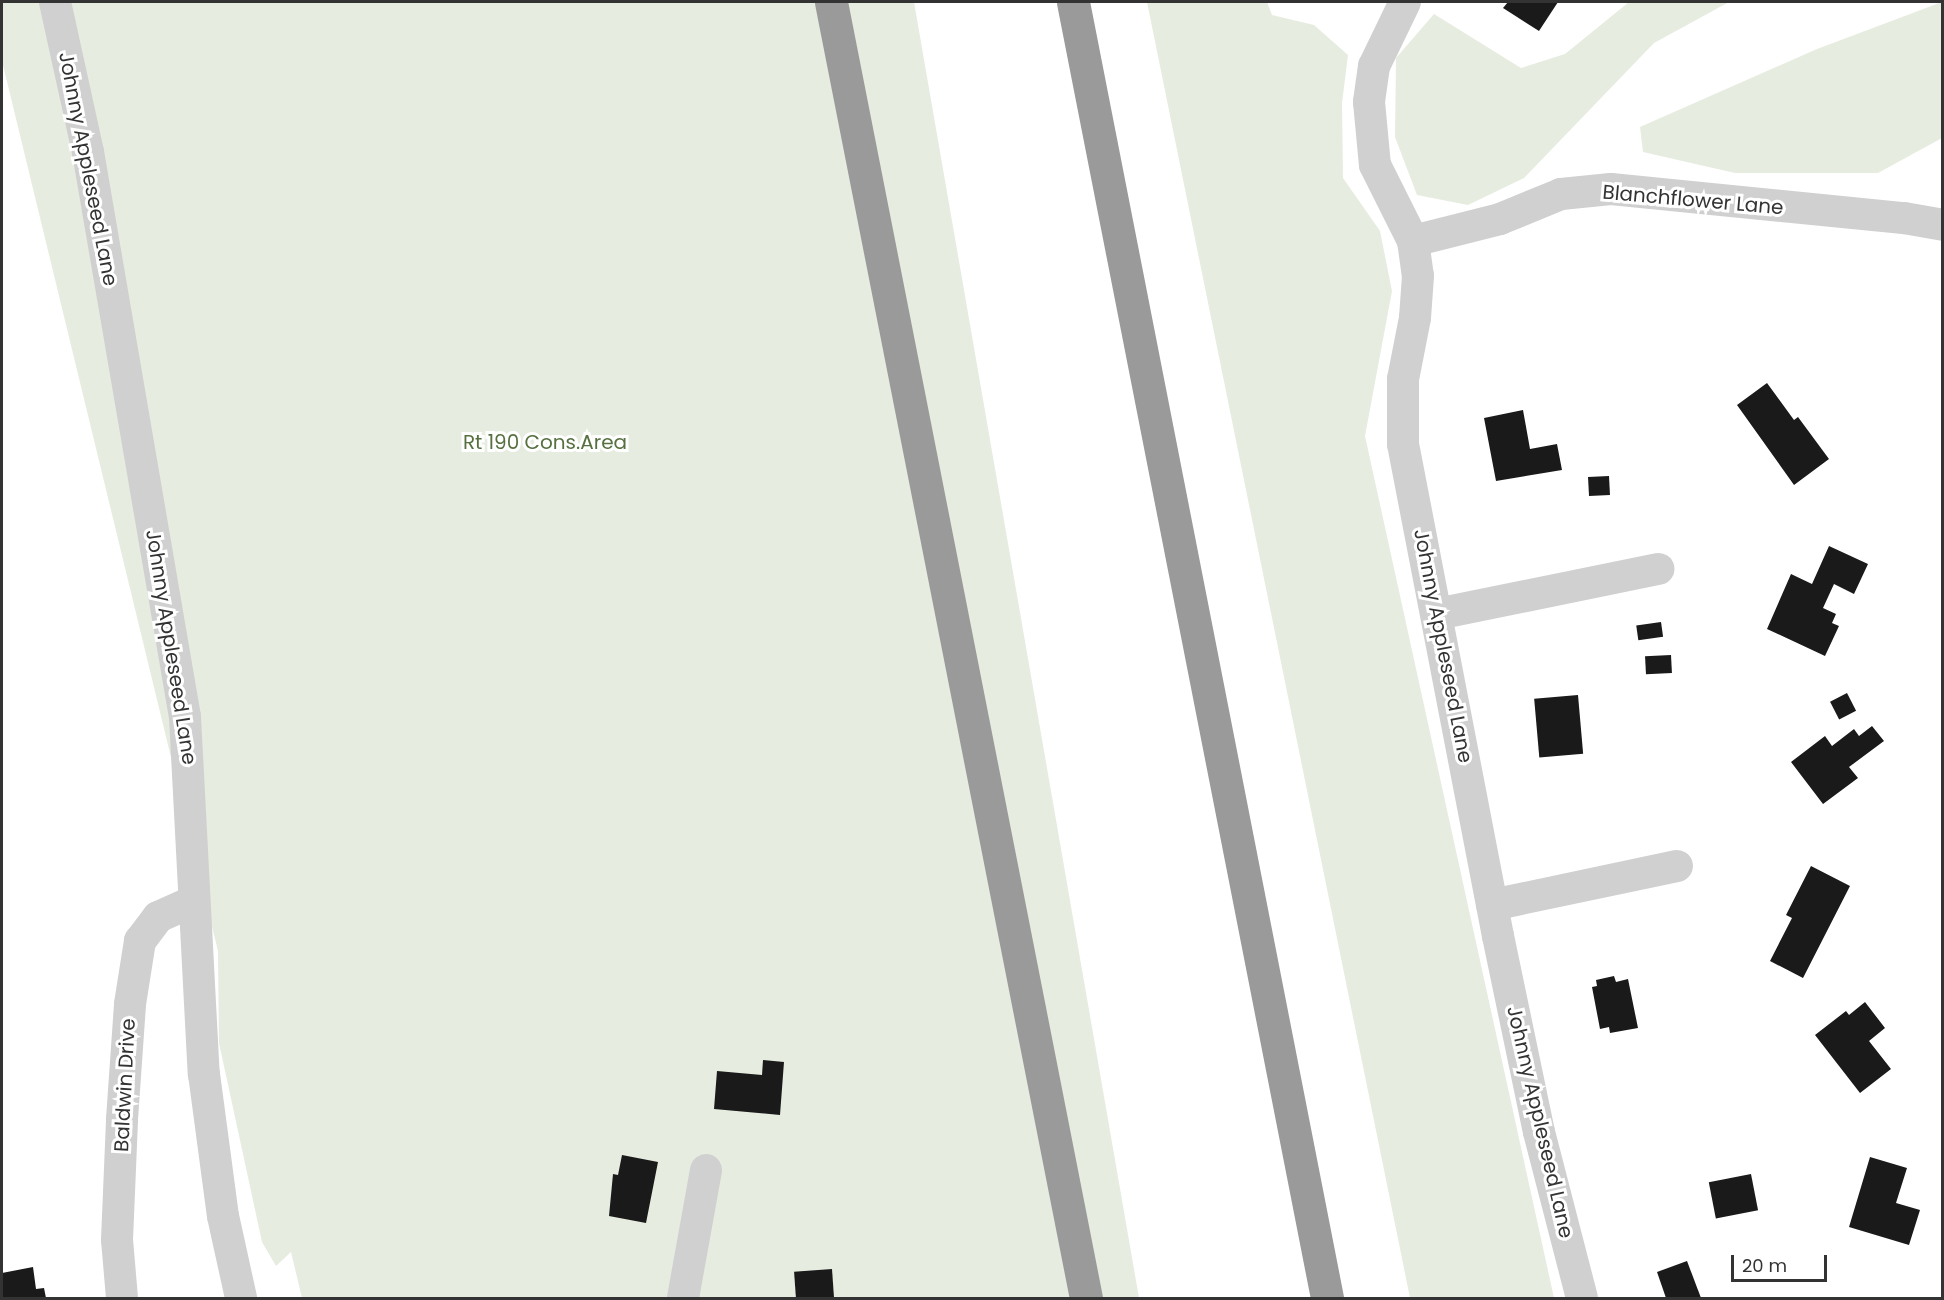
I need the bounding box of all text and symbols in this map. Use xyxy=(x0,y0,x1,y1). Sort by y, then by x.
street label: Johnny Appleseed Lane xyxy=(54,50,122,288)
street label: Blanchflower Lane xyxy=(1601,180,1785,220)
park label: Rt 190 Cons.Area xyxy=(463,430,627,454)
street label: Johnny Appleseed Lane xyxy=(1409,527,1477,765)
street label: Johnny Appleseed Lane xyxy=(141,528,201,766)
street label: Johnny Appleseed Lane xyxy=(1502,1003,1578,1241)
street label: Baldwin Drive xyxy=(110,1018,140,1152)
scale bar xyxy=(1734,1243,1830,1281)
text: 20 m xyxy=(1742,1253,1787,1278)

